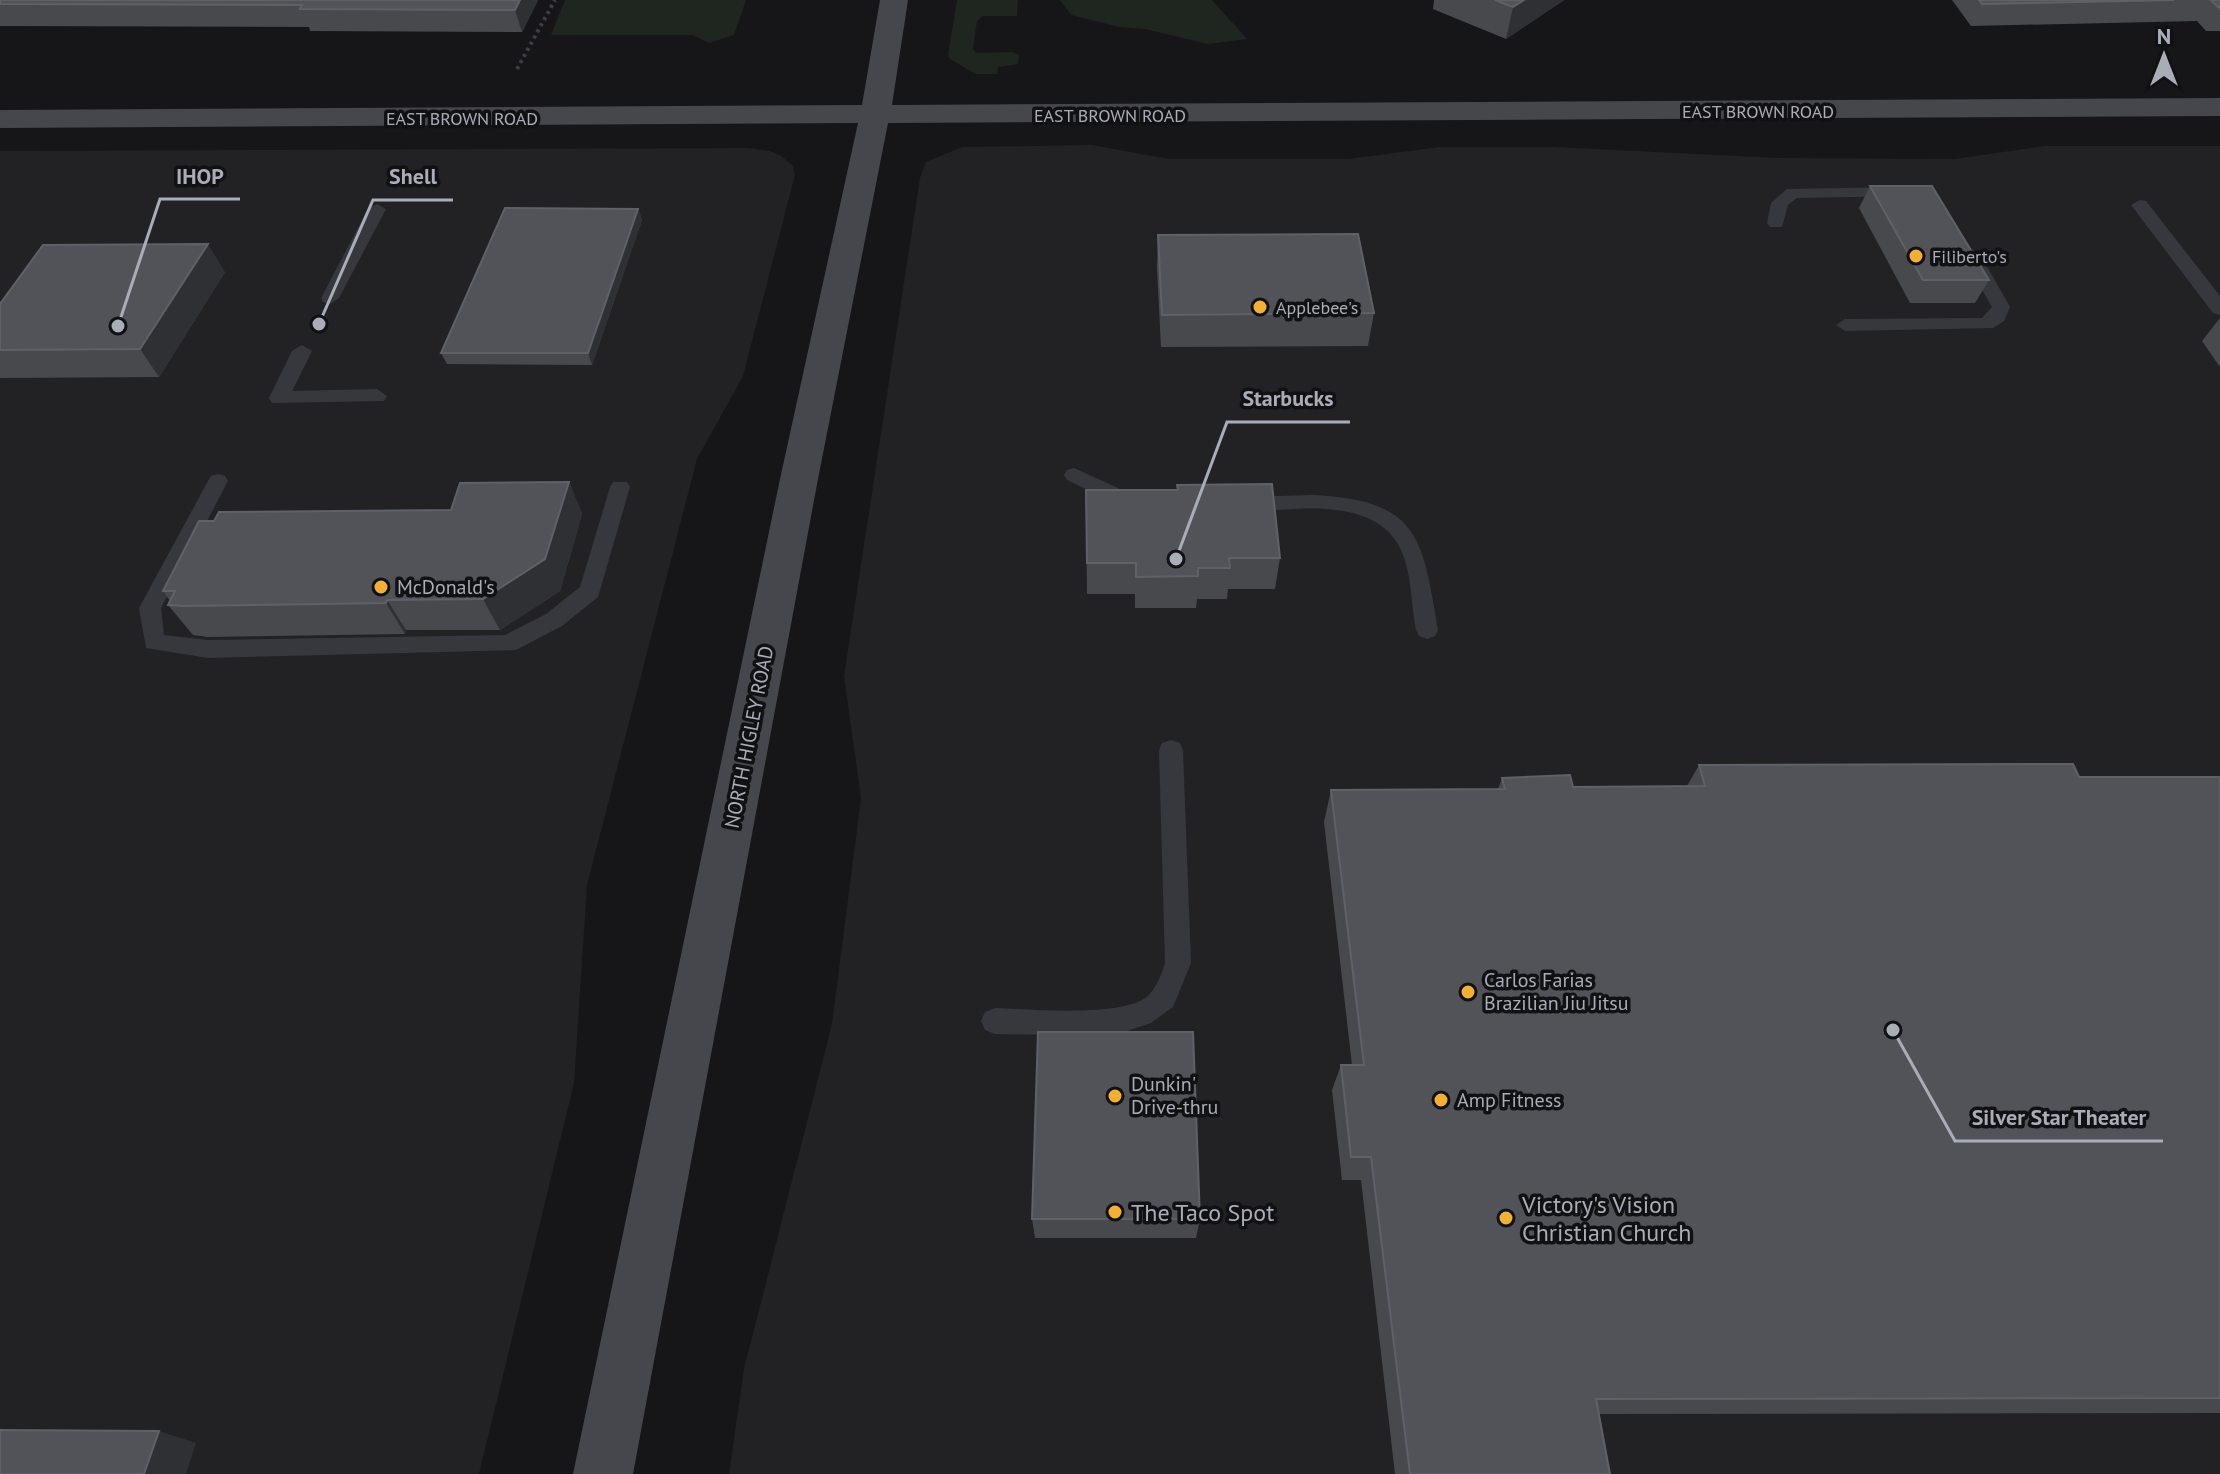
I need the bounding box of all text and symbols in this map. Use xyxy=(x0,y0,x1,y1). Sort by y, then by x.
north arrow xyxy=(2124,16,2204,96)
text: N xyxy=(2157,22,2171,50)
street label: EAST BROWN ROAD xyxy=(1682,100,1834,123)
street label: EAST BROWN ROAD xyxy=(1034,104,1186,127)
street label: EAST BROWN ROAD xyxy=(386,107,538,130)
callout: IHOP xyxy=(160,153,240,199)
callout: Shell xyxy=(373,154,453,200)
text: IHOP xyxy=(176,162,224,190)
text: Shell xyxy=(389,162,437,190)
place label: Filiberto's xyxy=(1932,245,2007,268)
marker: Filiberto's xyxy=(1907,247,1925,265)
place label: Applebee's xyxy=(1276,296,1358,319)
marker: Applebee's xyxy=(1251,298,1269,316)
callout: Starbucks xyxy=(1227,376,1350,422)
text: Starbucks xyxy=(1242,384,1334,412)
place label: McDonald's xyxy=(397,574,495,600)
marker: McDonald's xyxy=(372,578,390,596)
street label: NORTH HIGLEY ROAD xyxy=(719,644,779,830)
place label: Carlos Farias Brazilian Jiu Jitsu xyxy=(1484,967,1629,1016)
marker: Carlos Farias Brazilian Jiu Jitsu xyxy=(1459,983,1477,1001)
place label: Dunkin' Drive-thru xyxy=(1131,1071,1218,1120)
marker: Dunkin' Drive-thru xyxy=(1106,1087,1124,1105)
place label: Amp Fitness xyxy=(1457,1087,1562,1113)
marker: Amp Fitness xyxy=(1432,1091,1450,1109)
callout: Silver Star Theater xyxy=(1955,1095,2163,1141)
text: Silver Star Theater xyxy=(1972,1103,2147,1131)
place label: Victory's Vision Christian Church xyxy=(1521,1189,1691,1248)
place label: The Taco Spot xyxy=(1131,1197,1274,1228)
marker: The Taco Spot xyxy=(1106,1203,1124,1221)
marker: Victory's Vision Christian Church xyxy=(1497,1209,1515,1227)

